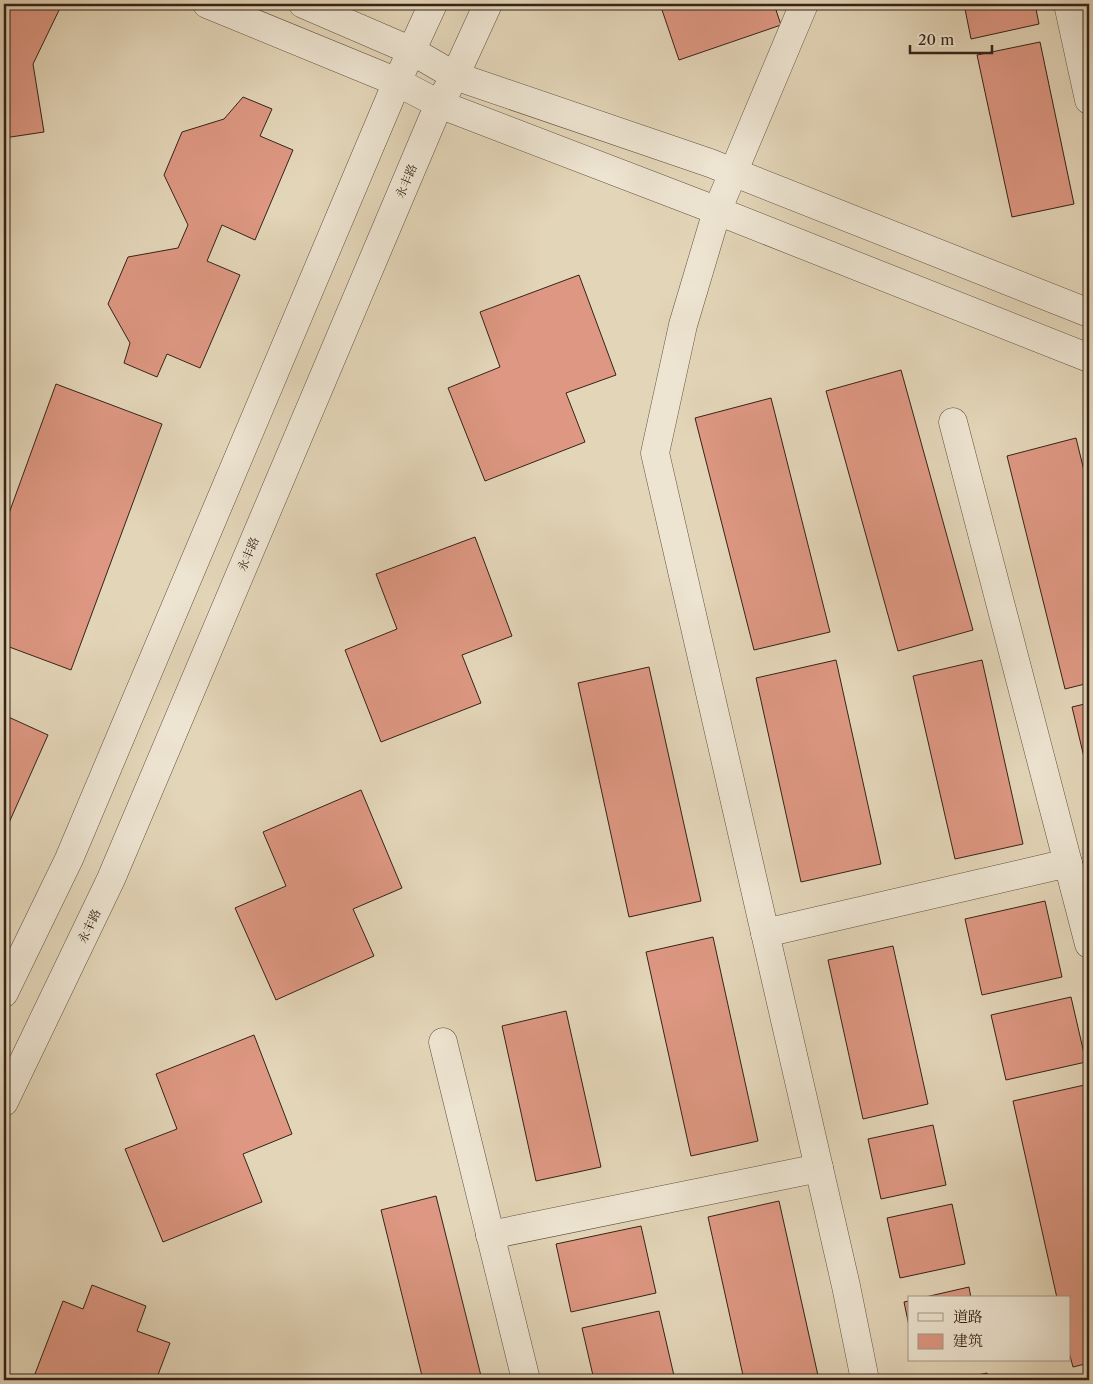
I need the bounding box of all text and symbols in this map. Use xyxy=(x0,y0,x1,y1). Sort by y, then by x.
scale bar xyxy=(910,22,993,54)
text: 20 m xyxy=(918,30,954,49)
street label: 永丰路 xyxy=(392,161,420,201)
street label: 永丰路 xyxy=(234,534,262,574)
street label: 永丰路 xyxy=(74,907,104,945)
legend xyxy=(908,1296,1070,1362)
text: 道路 xyxy=(953,1307,983,1326)
text: 建筑 xyxy=(953,1331,983,1350)

